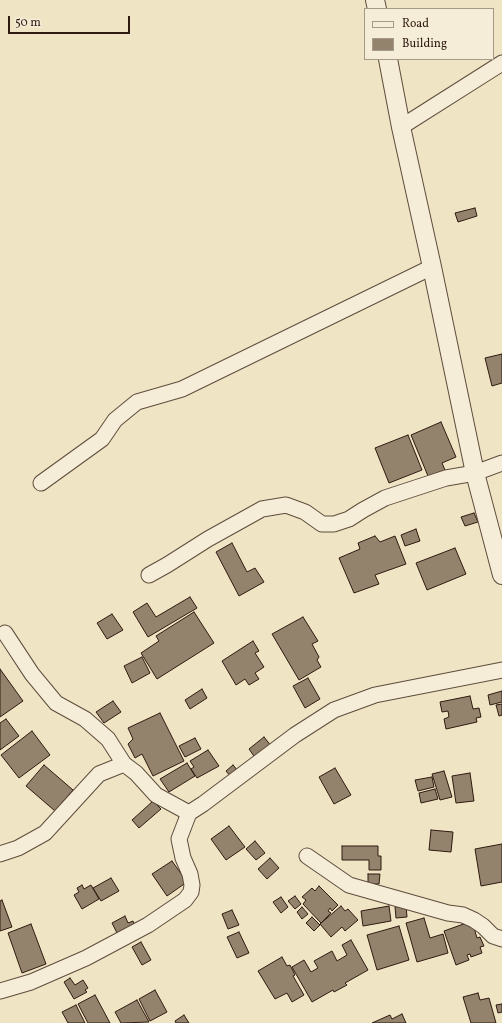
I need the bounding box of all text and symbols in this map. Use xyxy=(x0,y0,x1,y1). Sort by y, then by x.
scale bar xyxy=(10,8,132,34)
legend xyxy=(364,8,494,60)
text: 50 m xyxy=(15,15,41,31)
text: Road xyxy=(402,16,429,32)
text: Building xyxy=(402,36,447,52)

